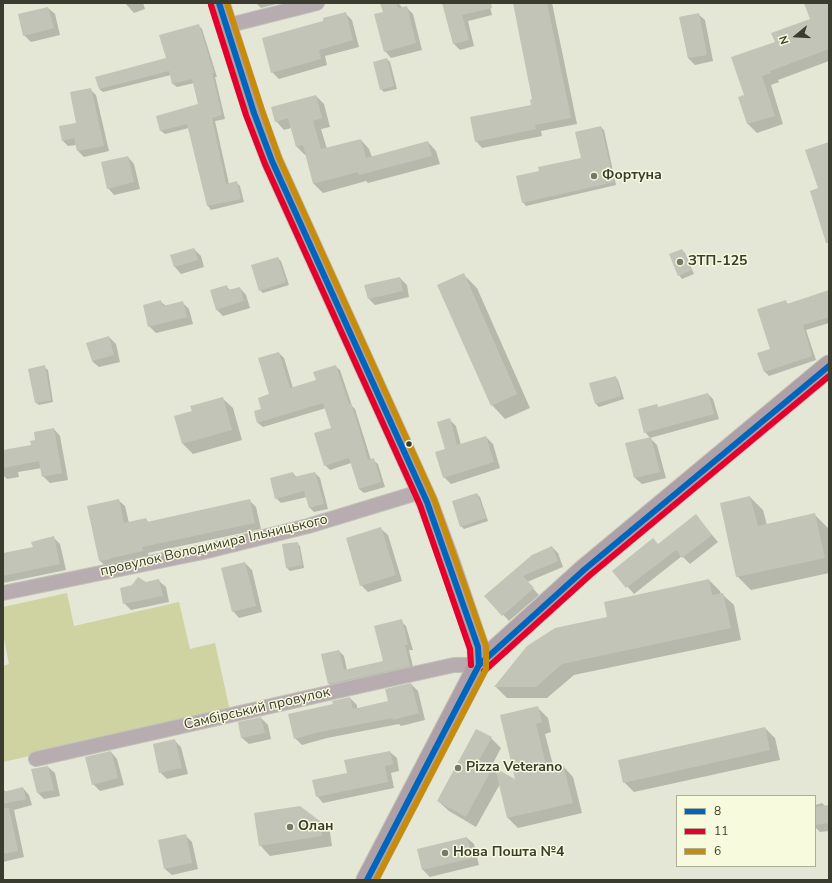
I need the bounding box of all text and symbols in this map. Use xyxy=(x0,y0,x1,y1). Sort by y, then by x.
north arrow xyxy=(776,16,816,56)
text: N xyxy=(776,34,793,46)
place label: Фортуна xyxy=(602,168,662,184)
marker: Фортуна xyxy=(589,171,599,181)
place label: ЗТП-125 xyxy=(688,254,747,270)
marker: ЗТП-125 xyxy=(675,257,685,267)
unlabelled marker xyxy=(404,439,414,449)
street label: провулок Володимира Ільницького xyxy=(99,512,329,580)
street label: Самбірський провулок xyxy=(182,684,332,734)
place label: Pizza Veterano xyxy=(466,760,562,776)
marker: Pizza Veterano xyxy=(453,763,463,773)
legend xyxy=(676,795,816,867)
text: 8 xyxy=(714,803,721,819)
place label: Олан xyxy=(298,819,334,835)
marker: Олан xyxy=(285,822,295,832)
text: 11 xyxy=(714,823,728,839)
text: 6 xyxy=(714,843,721,859)
place label: Нова Пошта №4 xyxy=(453,845,564,861)
marker: Нова Пошта №4 xyxy=(440,848,450,858)

